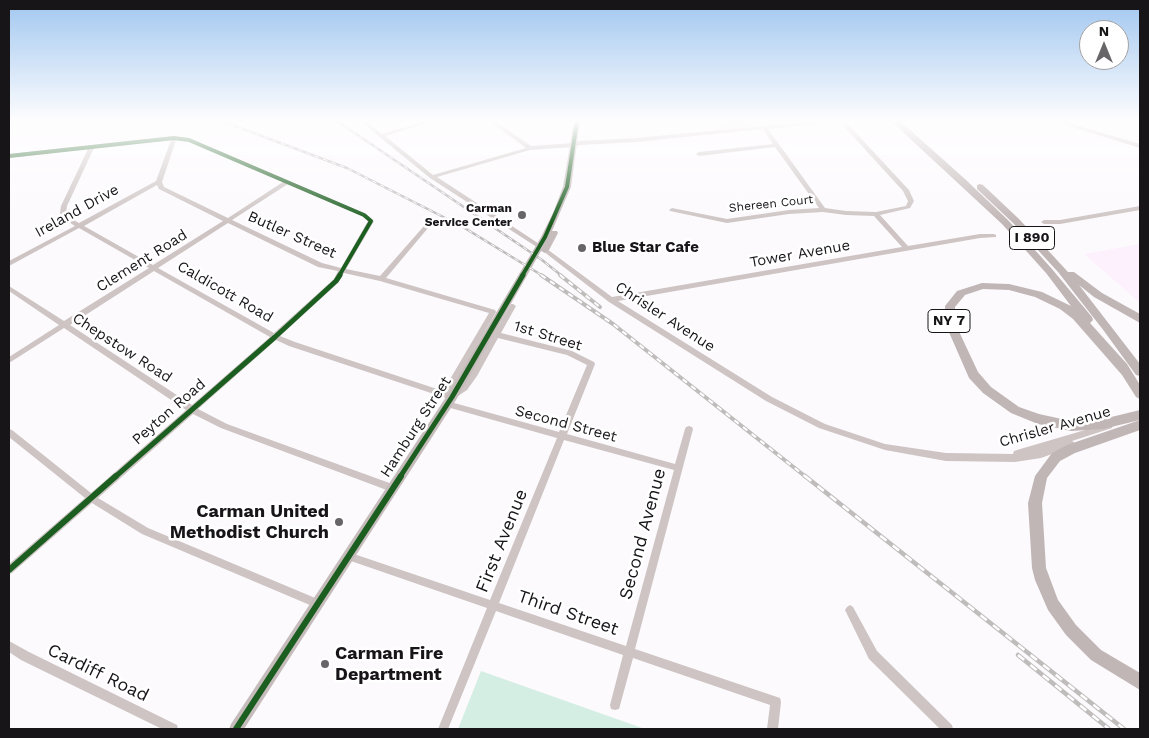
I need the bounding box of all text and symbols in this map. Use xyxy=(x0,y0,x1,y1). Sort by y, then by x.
north arrow xyxy=(1079,20,1129,70)
text: N xyxy=(1099,23,1109,39)
street label: Ireland Drive xyxy=(32,181,122,241)
street label: Shereen Court xyxy=(728,192,814,216)
place label: Carman Service Center xyxy=(425,201,512,229)
street label: Butler Street xyxy=(245,207,339,263)
marker: Carman Service Center xyxy=(516,209,528,221)
street label: Clement Road xyxy=(93,226,191,296)
road number: I 890 xyxy=(1010,227,1054,250)
street label: Tower Avenue xyxy=(749,236,851,272)
place label: Blue Star Cafe xyxy=(592,239,699,257)
marker: Blue Star Cafe xyxy=(576,242,588,254)
street label: Caldicott Road xyxy=(174,257,276,327)
street label: Chrisler Avenue xyxy=(612,278,718,356)
street label: Chepstow Road xyxy=(69,309,175,387)
road number: NY 7 xyxy=(928,310,970,332)
street label: 1st Street xyxy=(512,317,584,355)
street label: Hamburg Street xyxy=(377,373,455,481)
street label: Peyton Road xyxy=(129,375,209,449)
street label: Second Street xyxy=(513,402,619,446)
street label: Chrisler Avenue xyxy=(997,402,1113,452)
street label: Second Avenue xyxy=(615,466,671,602)
street label: First Avenue xyxy=(471,486,533,596)
place label: Carman United Methodist Church xyxy=(170,501,329,544)
marker: Carman United Methodist Church xyxy=(333,516,345,528)
street label: Third Street xyxy=(515,586,621,640)
street label: Cardiff Road xyxy=(44,639,152,707)
place label: Carman Fire Department xyxy=(335,643,443,686)
marker: Carman Fire Department xyxy=(319,658,331,670)

